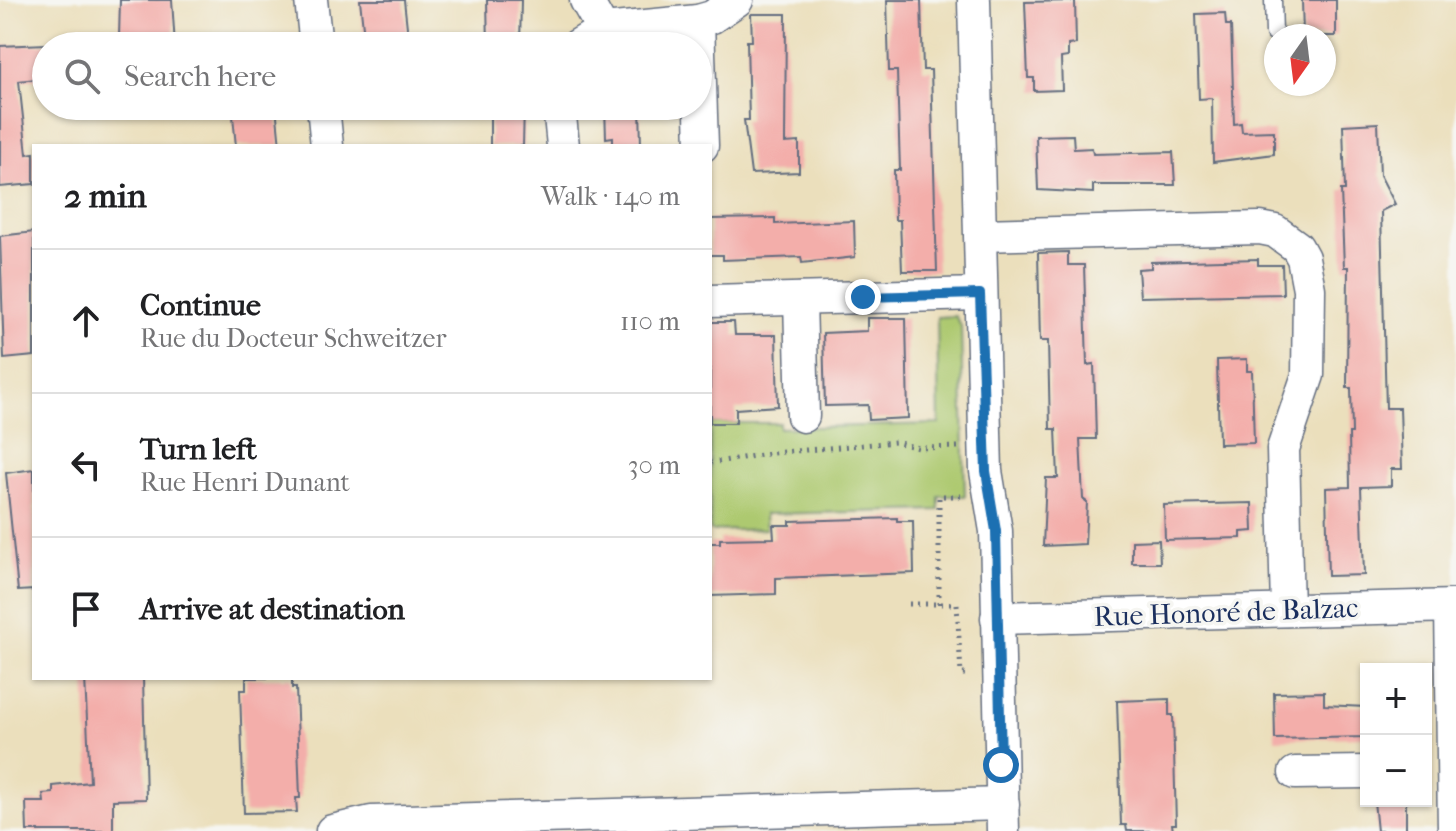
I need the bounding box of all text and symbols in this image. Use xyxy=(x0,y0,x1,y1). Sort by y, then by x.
north arrow xyxy=(1264,24,1336,96)
search box xyxy=(32,32,712,120)
icon: search xyxy=(60,54,104,98)
text: Search here xyxy=(124,59,276,94)
text: 2 min xyxy=(64,176,147,216)
text: Walk · 140 m xyxy=(541,181,680,212)
route end xyxy=(845,279,881,315)
text: Continue xyxy=(140,288,261,323)
icon: ahead xyxy=(64,299,108,343)
text: 110 m xyxy=(620,306,680,337)
text: Rue du Docteur Schweitzer xyxy=(140,323,447,354)
text: Turn left xyxy=(140,432,257,467)
icon: left xyxy=(64,443,108,487)
text: 30 m xyxy=(628,450,680,481)
text: Rue Henri Dunant xyxy=(140,467,350,498)
icon: arrive xyxy=(64,587,108,631)
street label: Rue Honoré de Balzac xyxy=(1093,591,1359,633)
text: Arrive at destination xyxy=(140,592,405,627)
map controls xyxy=(1360,663,1432,807)
button: + xyxy=(1360,663,1432,735)
button: − xyxy=(1360,735,1432,807)
route start xyxy=(983,747,1019,783)

